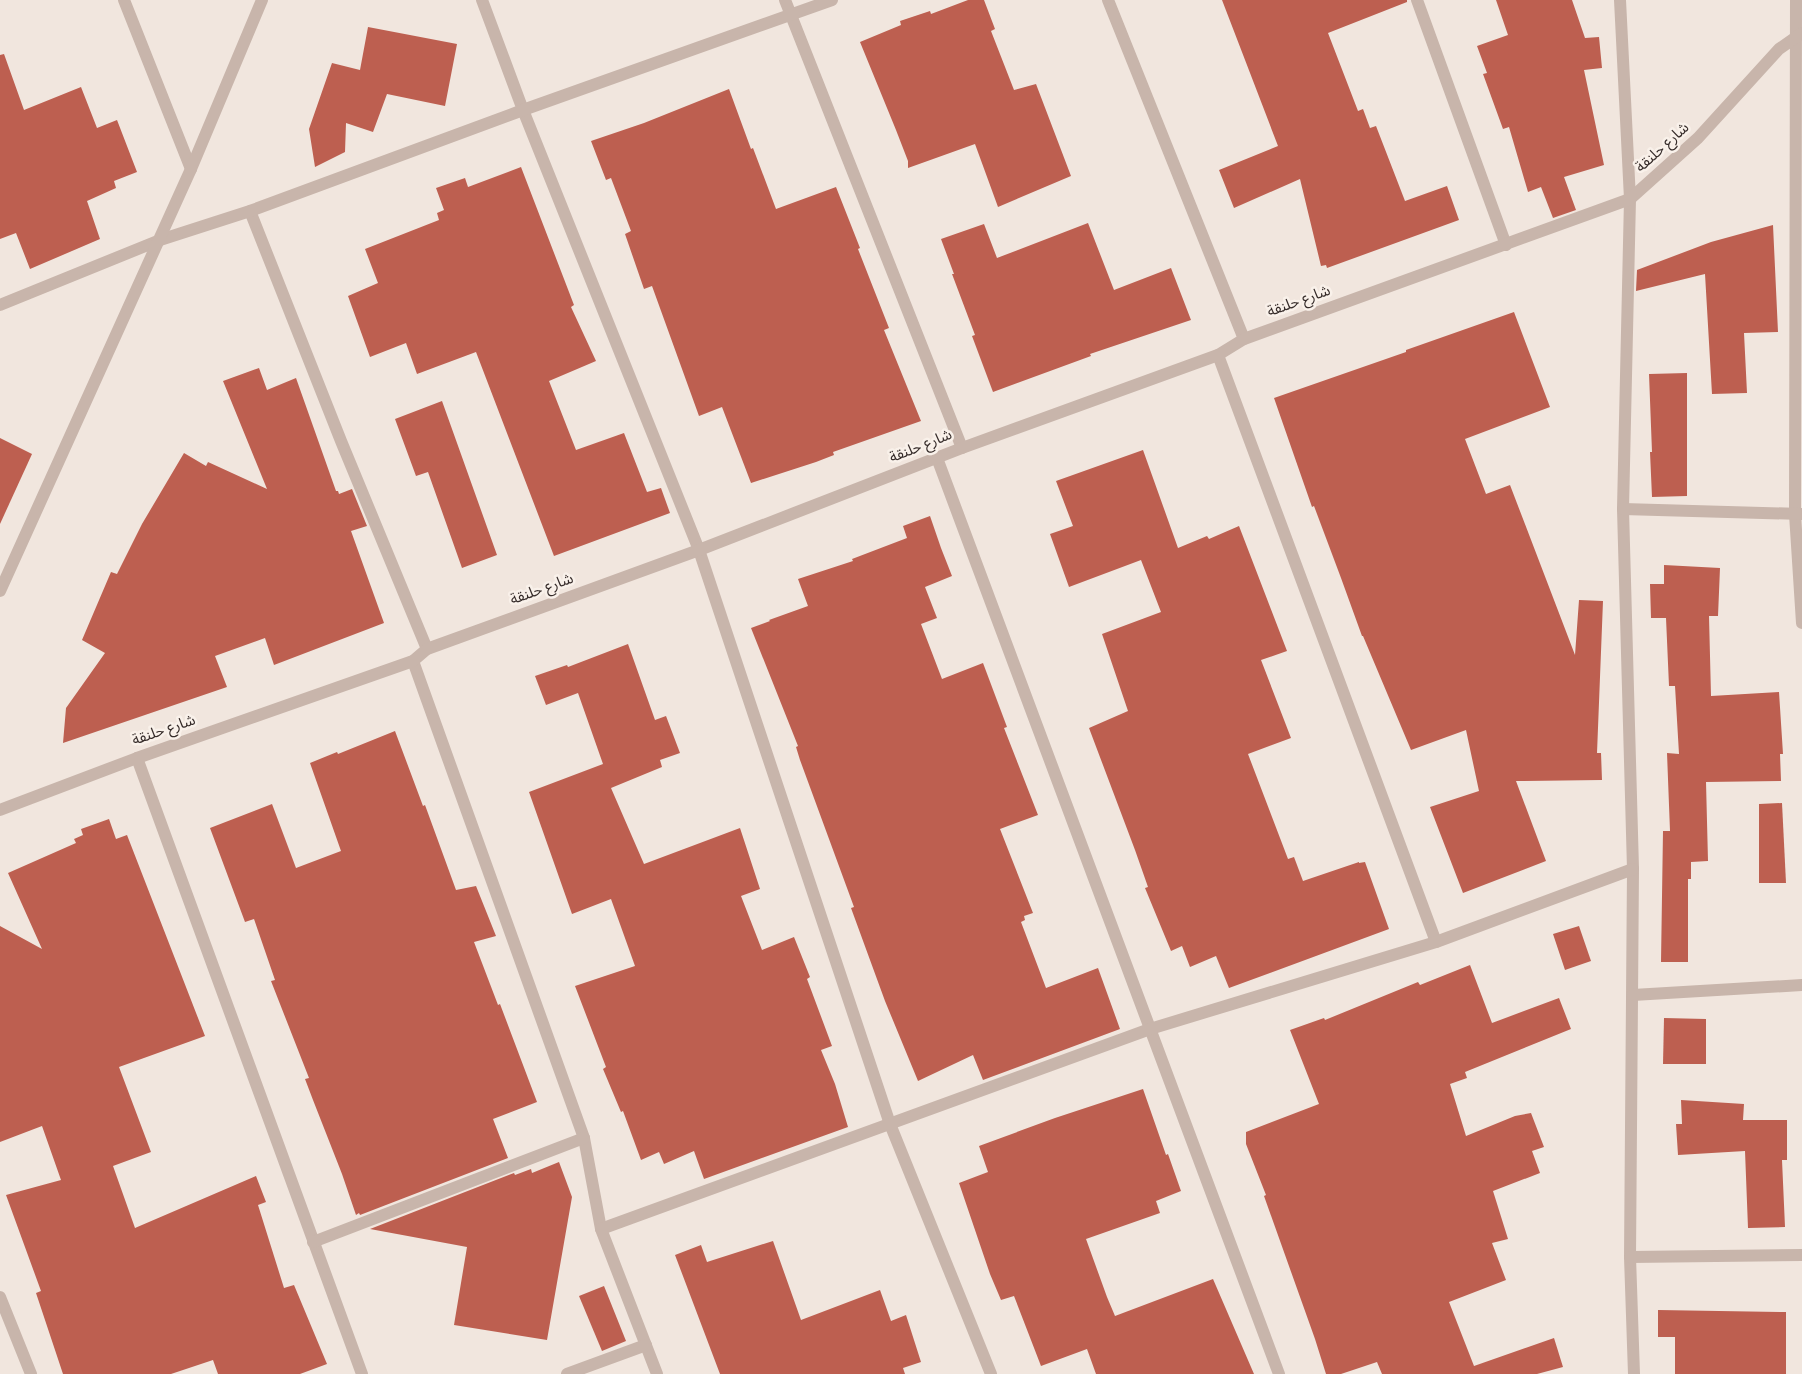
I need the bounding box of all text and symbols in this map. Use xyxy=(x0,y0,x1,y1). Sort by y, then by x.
street label: شارع حلنقة xyxy=(1632,119,1695,178)
street label: شارع حلنقة xyxy=(1265,282,1334,323)
street label: شارع حلنقة xyxy=(887,426,956,469)
street label: شارع حلنقة xyxy=(508,570,577,611)
street label: شارع حلنقة xyxy=(130,711,199,752)

